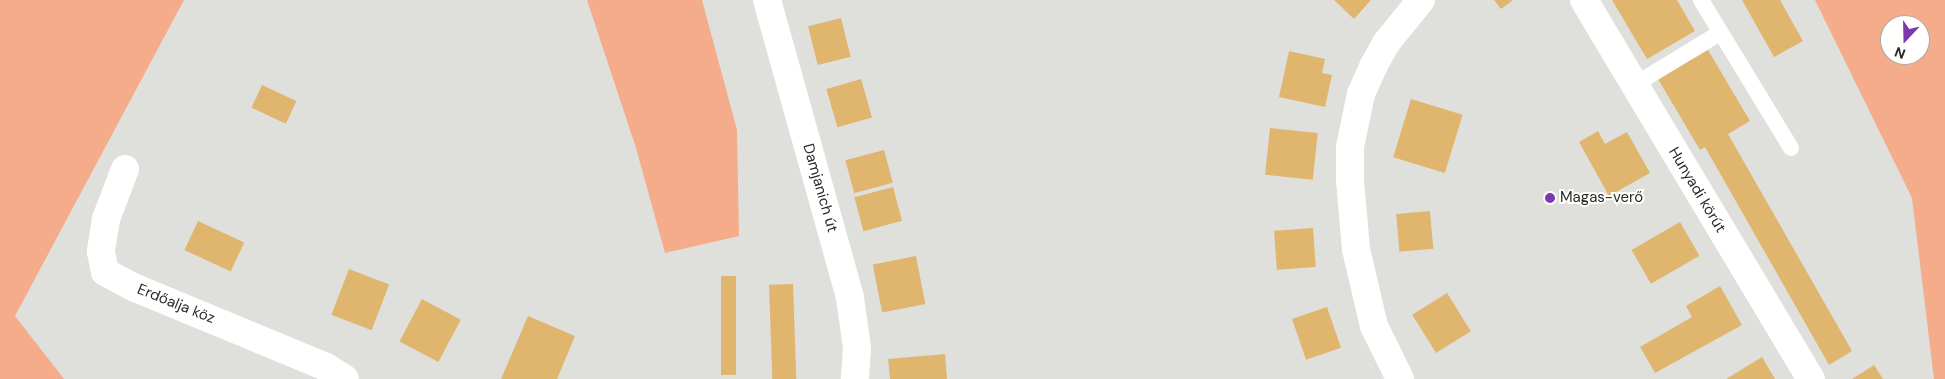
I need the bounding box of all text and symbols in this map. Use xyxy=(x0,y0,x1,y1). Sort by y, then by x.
north arrow xyxy=(1880,15,1930,65)
text: N xyxy=(1892,43,1908,63)
street label: Damjanich út xyxy=(799,142,841,234)
street label: Hunyadi körút xyxy=(1665,144,1729,236)
place label: Magas-verő xyxy=(1560,189,1643,207)
marker: Magas-verő xyxy=(1544,192,1556,204)
street label: Erdőalja köz xyxy=(135,280,217,328)

